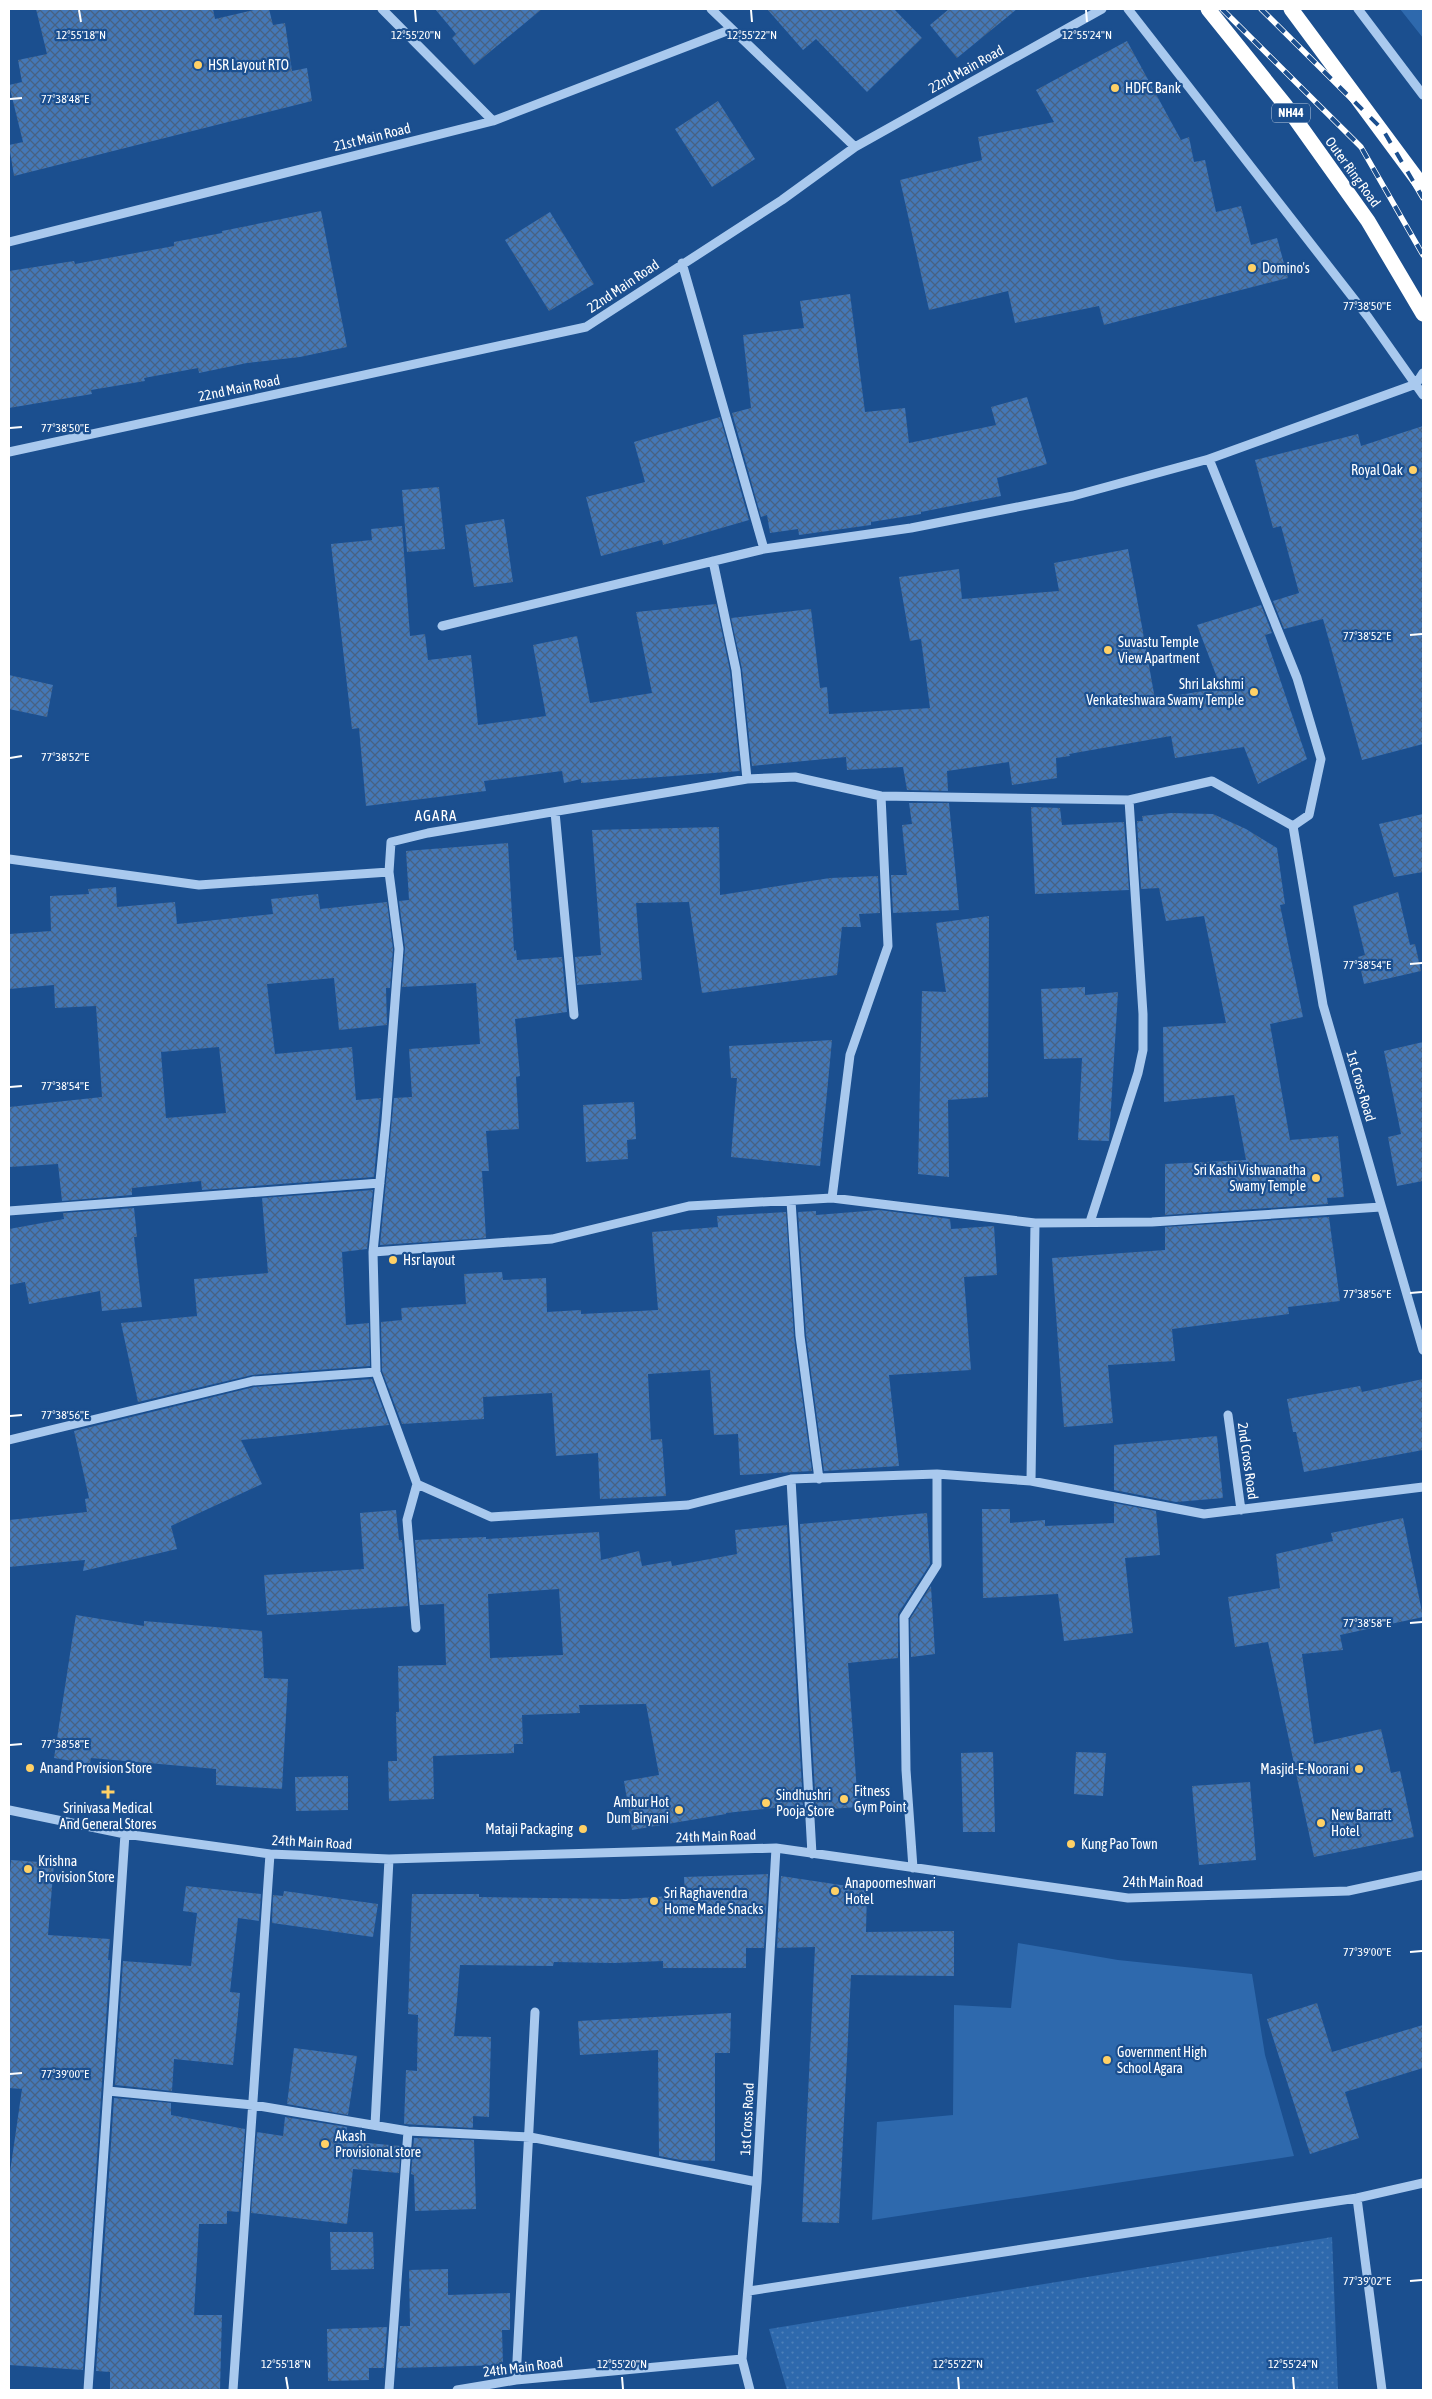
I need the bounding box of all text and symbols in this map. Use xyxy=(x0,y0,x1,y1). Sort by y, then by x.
text: 12°55'18"N xyxy=(56,28,106,42)
text: 12°55'20"N xyxy=(391,28,441,42)
text: 12°55'22"N xyxy=(727,28,777,42)
text: 12°55'24"N xyxy=(1062,28,1112,42)
street label: 22nd Main Road xyxy=(926,42,1006,96)
place label: HSR Layout RTO xyxy=(208,57,289,73)
marker: HSR Layout RTO xyxy=(192,59,204,71)
place label: HDFC Bank xyxy=(1125,80,1181,96)
marker: HDFC Bank xyxy=(1109,82,1121,94)
text: 77°38'48"E xyxy=(41,92,89,106)
road number: NH44 xyxy=(1272,104,1310,122)
street label: 21st Main Road xyxy=(332,120,412,154)
street label: Outer Ring Road xyxy=(1322,134,1384,210)
street label: 22nd Main Road xyxy=(584,256,662,316)
place label: Domino's xyxy=(1262,260,1310,276)
marker: Domino's xyxy=(1246,262,1258,274)
text: 77°38'50"E xyxy=(1343,299,1391,313)
street label: 22nd Main Road xyxy=(197,372,281,404)
text: 77°38'50"E xyxy=(41,421,89,435)
place label: Royal Oak xyxy=(1351,462,1403,478)
marker: Royal Oak xyxy=(1407,464,1419,476)
text: 77°38'52"E xyxy=(1343,629,1391,643)
place label: Suvastu Temple View Apartment xyxy=(1118,634,1200,666)
marker: Suvastu Temple View Apartment xyxy=(1102,644,1114,656)
place label: Shri Lakshmi Venkateshwara Swamy Temple xyxy=(1086,676,1244,708)
marker: Shri Lakshmi Venkateshwara Swamy Temple xyxy=(1248,686,1260,698)
text: 77°38'52"E xyxy=(41,750,89,764)
district label: AGARA xyxy=(415,807,457,824)
text: 77°38'54"E xyxy=(1343,958,1391,972)
street label: 1st Cross Road xyxy=(1343,1049,1379,1123)
text: 77°38'54"E xyxy=(41,1079,89,1093)
place label: Sri Kashi Vishwanatha Swamy Temple xyxy=(1194,1162,1306,1194)
marker: Sri Kashi Vishwanatha Swamy Temple xyxy=(1310,1172,1322,1184)
place label: Hsr layout xyxy=(403,1252,455,1268)
marker: Hsr layout xyxy=(387,1254,399,1266)
text: 77°38'56"E xyxy=(1343,1287,1391,1301)
text: 77°38'56"E xyxy=(41,1408,89,1422)
street label: 2nd Cross Road xyxy=(1235,1422,1261,1500)
text: 77°38'58"E xyxy=(1343,1616,1391,1630)
text: 77°38'58"E xyxy=(41,1737,89,1751)
place label: Anand Provision Store xyxy=(40,1760,152,1776)
place label: Masjid-E-Noorani xyxy=(1260,1761,1349,1777)
marker: Anand Provision Store xyxy=(24,1762,36,1774)
marker: Masjid-E-Noorani xyxy=(1353,1763,1365,1775)
place label: Fitness Gym Point xyxy=(854,1783,907,1815)
marker: Srinivasa Medical And General Stores xyxy=(102,1786,114,1798)
place label: Sindhushri Pooja Store xyxy=(776,1787,834,1819)
marker: Fitness Gym Point xyxy=(838,1793,850,1805)
place label: Ambur Hot Dum Biryani xyxy=(606,1794,669,1826)
marker: Sindhushri Pooja Store xyxy=(760,1797,772,1809)
place label: Srinivasa Medical And General Stores xyxy=(60,1800,156,1832)
marker: Ambur Hot Dum Biryani xyxy=(673,1804,685,1816)
place label: New Barratt Hotel xyxy=(1331,1807,1391,1839)
marker: New Barratt Hotel xyxy=(1315,1817,1327,1829)
place label: Mataji Packaging xyxy=(485,1821,573,1837)
marker: Mataji Packaging xyxy=(577,1823,589,1835)
street label: 24th Main Road xyxy=(676,1827,756,1845)
street label: 24th Main Road xyxy=(271,1832,353,1852)
place label: Kung Pao Town xyxy=(1081,1836,1158,1852)
marker: Kung Pao Town xyxy=(1065,1838,1077,1850)
place label: Krishna Provision Store xyxy=(38,1853,115,1885)
marker: Krishna Provision Store xyxy=(22,1863,34,1875)
street label: 24th Main Road xyxy=(1123,1874,1203,1890)
place label: Anapoorneshwari Hotel xyxy=(845,1875,936,1907)
place label: Sri Raghavendra Home Made Snacks xyxy=(664,1885,763,1917)
marker: Anapoorneshwari Hotel xyxy=(829,1885,841,1897)
marker: Sri Raghavendra Home Made Snacks xyxy=(648,1895,660,1907)
text: 77°39'00"E xyxy=(1343,1945,1391,1959)
place label: Government High School Agara xyxy=(1117,2044,1207,2076)
marker: Government High School Agara xyxy=(1101,2054,1113,2066)
text: 77°39'00"E xyxy=(41,2067,89,2081)
street label: 1st Cross Road xyxy=(737,2082,757,2156)
place label: Akash Provisional store xyxy=(335,2128,421,2160)
marker: Akash Provisional store xyxy=(319,2138,331,2150)
text: 77°39'02"E xyxy=(1343,2274,1391,2288)
street label: 24th Main Road xyxy=(482,2354,564,2380)
text: 12°55'18"N xyxy=(261,2357,311,2371)
text: 12°55'20"N xyxy=(597,2357,647,2371)
text: 12°55'22"N xyxy=(933,2357,983,2371)
text: 12°55'24"N xyxy=(1268,2357,1318,2371)

